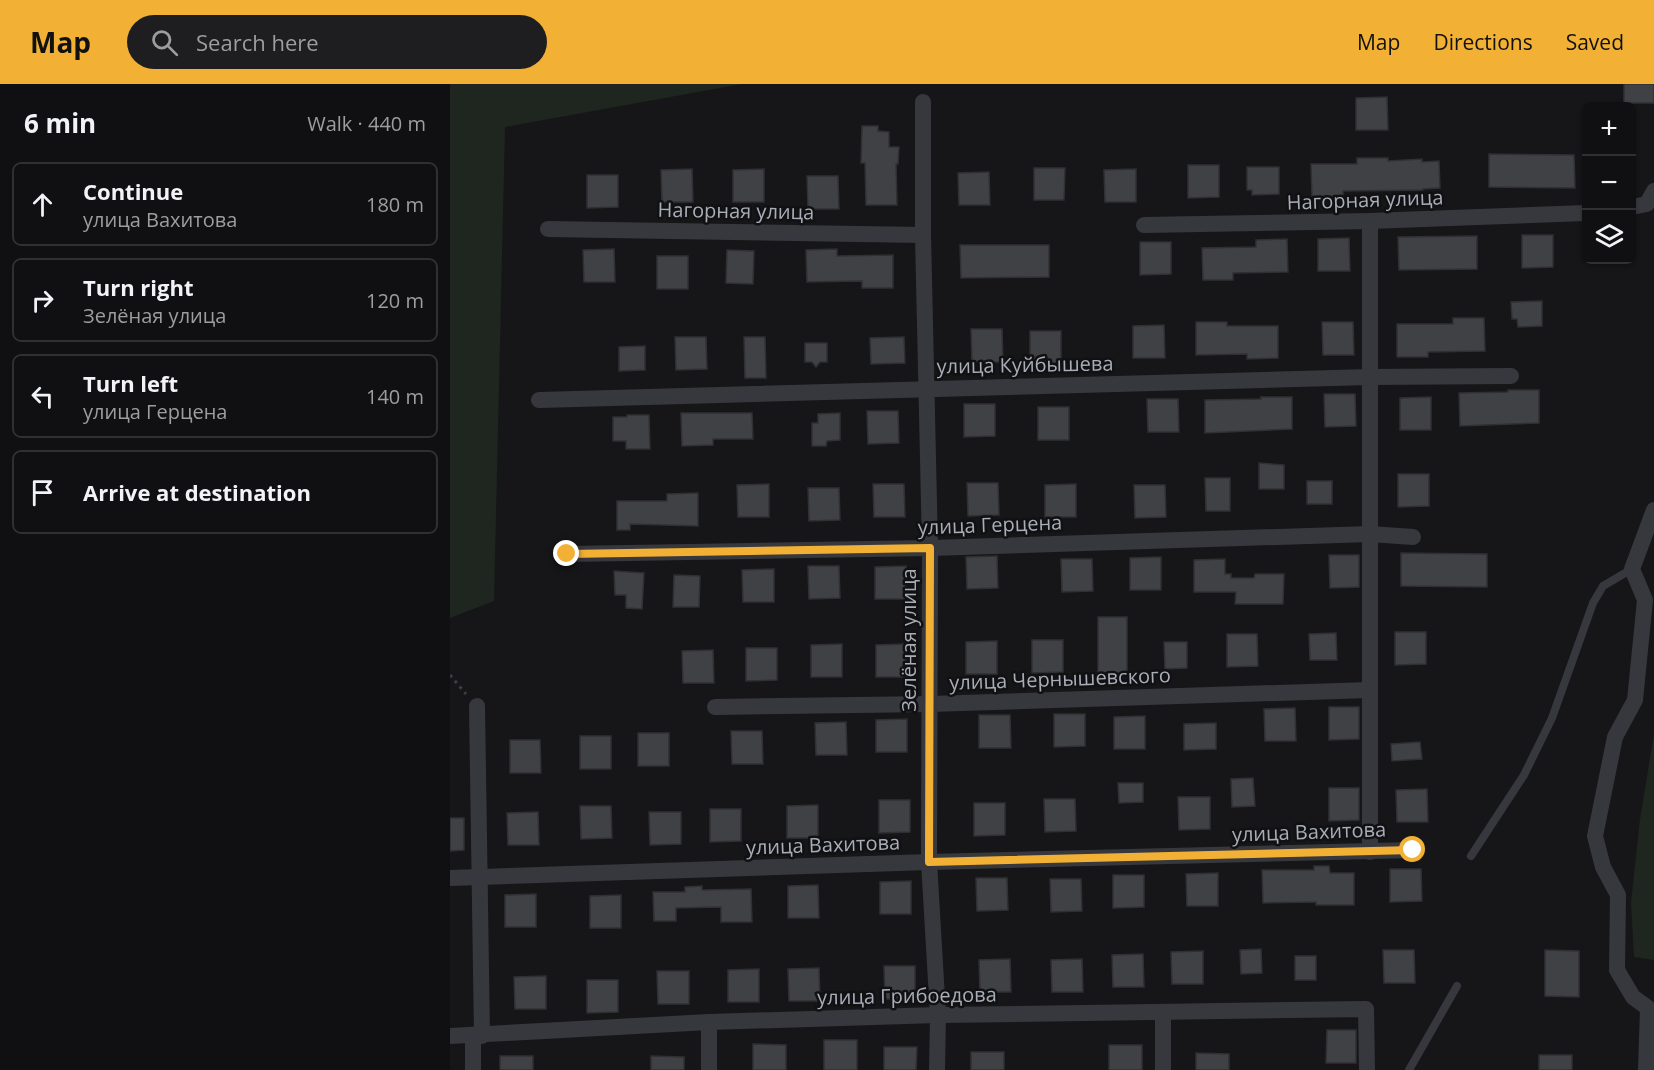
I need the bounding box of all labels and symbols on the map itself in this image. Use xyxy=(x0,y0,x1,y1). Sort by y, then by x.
street label: Нагорная улица xyxy=(1286,183,1444,216)
street label: Нагорная улица xyxy=(657,196,815,225)
street label: улица Куйбышева xyxy=(936,349,1114,380)
street label: улица Герцена xyxy=(917,508,1063,541)
route end xyxy=(553,540,579,566)
street label: Зелёная улица xyxy=(895,568,922,712)
street label: улица Чернышевского xyxy=(949,661,1171,696)
street label: улица Вахитова xyxy=(1231,815,1387,848)
street label: улица Вахитова xyxy=(745,828,901,861)
route start xyxy=(1399,836,1425,862)
street label: улица Грибоедова xyxy=(817,980,997,1011)

